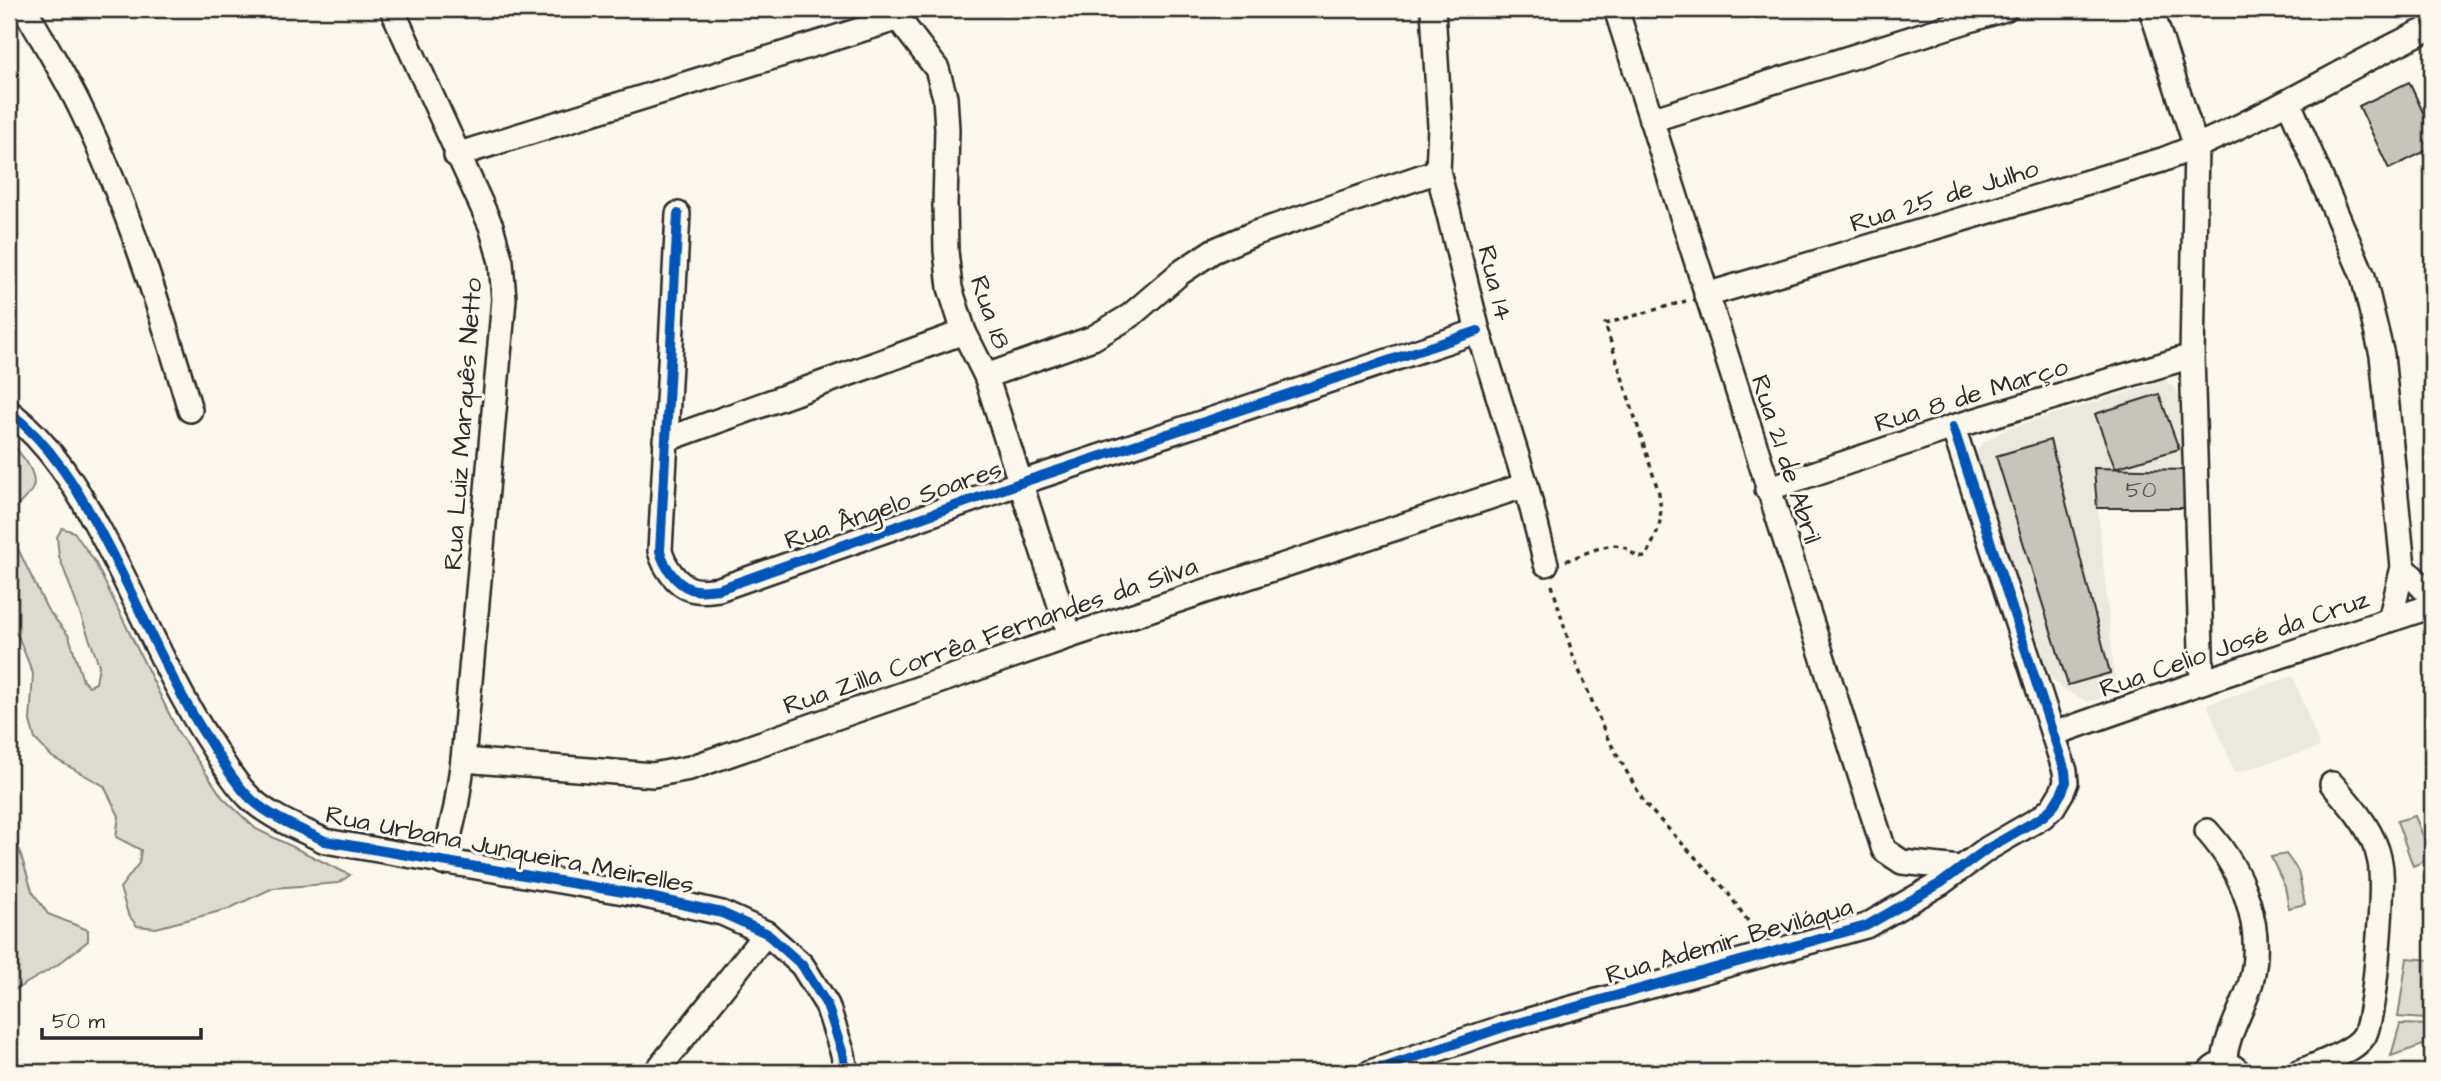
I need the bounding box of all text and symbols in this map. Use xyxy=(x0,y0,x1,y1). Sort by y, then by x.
street label: Rua 25 de Julho xyxy=(1846,150,2043,242)
street label: Rua 14 xyxy=(1468,242,1522,325)
street label: Rua 18 xyxy=(961,271,1019,354)
street label: Rua Luiz Marquês Netto xyxy=(435,276,491,571)
street label: Rua 8 de Março xyxy=(1870,348,2073,441)
street label: Rua 21 de Abril xyxy=(1742,370,1830,548)
street label: Rua Ângelo Soares xyxy=(780,451,1007,561)
house number: 50 xyxy=(2126,474,2156,506)
street label: Rua Zilla Corrêa Fernandes da Silva xyxy=(778,548,1202,724)
street label: Rua Celio José da Cruz xyxy=(2095,581,2374,707)
street label: Rua Urbana Junqueira Meirelles xyxy=(323,797,697,903)
street label: Rua Ademir Beviláqua xyxy=(1602,888,1857,993)
scale bar xyxy=(42,997,201,1041)
text: 50 m xyxy=(52,1007,106,1036)

